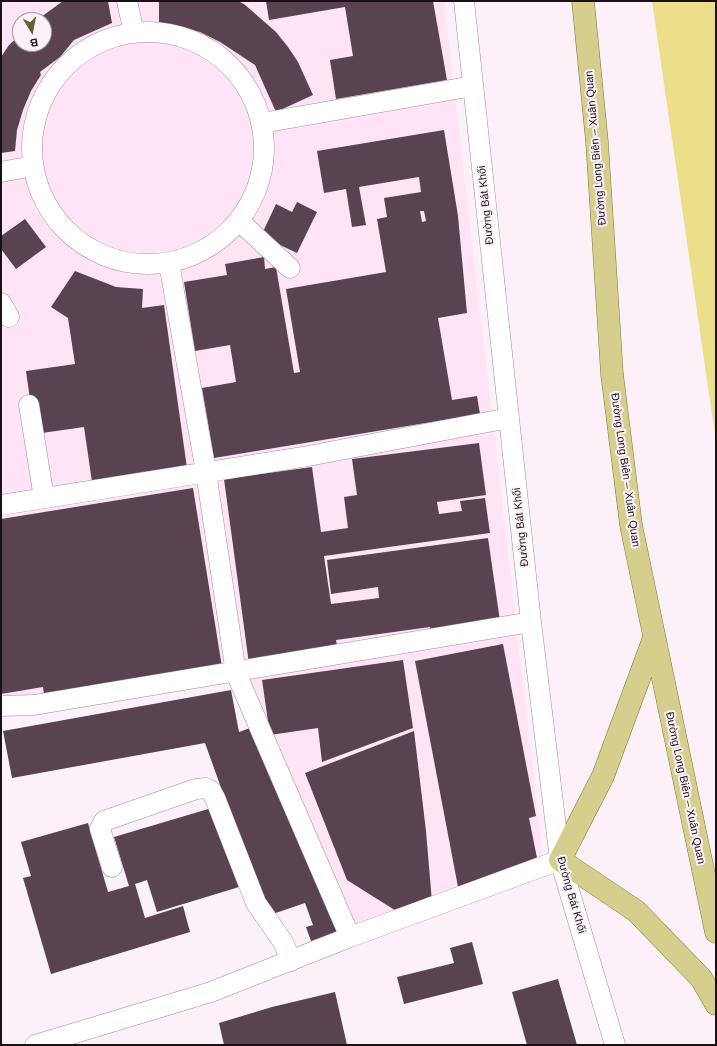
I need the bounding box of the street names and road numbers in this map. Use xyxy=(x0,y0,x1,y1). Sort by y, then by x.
street label: Đường Long Biên – Xuân Quan xyxy=(583,70,609,226)
street label: Đường Bát Khối xyxy=(475,165,497,245)
street label: Đường Long Biên – Xuân Quan xyxy=(608,392,642,548)
street label: Đường Bát Khối xyxy=(510,487,532,567)
street label: Đường Long Biên – Xuân Quan xyxy=(662,711,708,865)
street label: Đường Bát Khối xyxy=(554,855,588,935)

